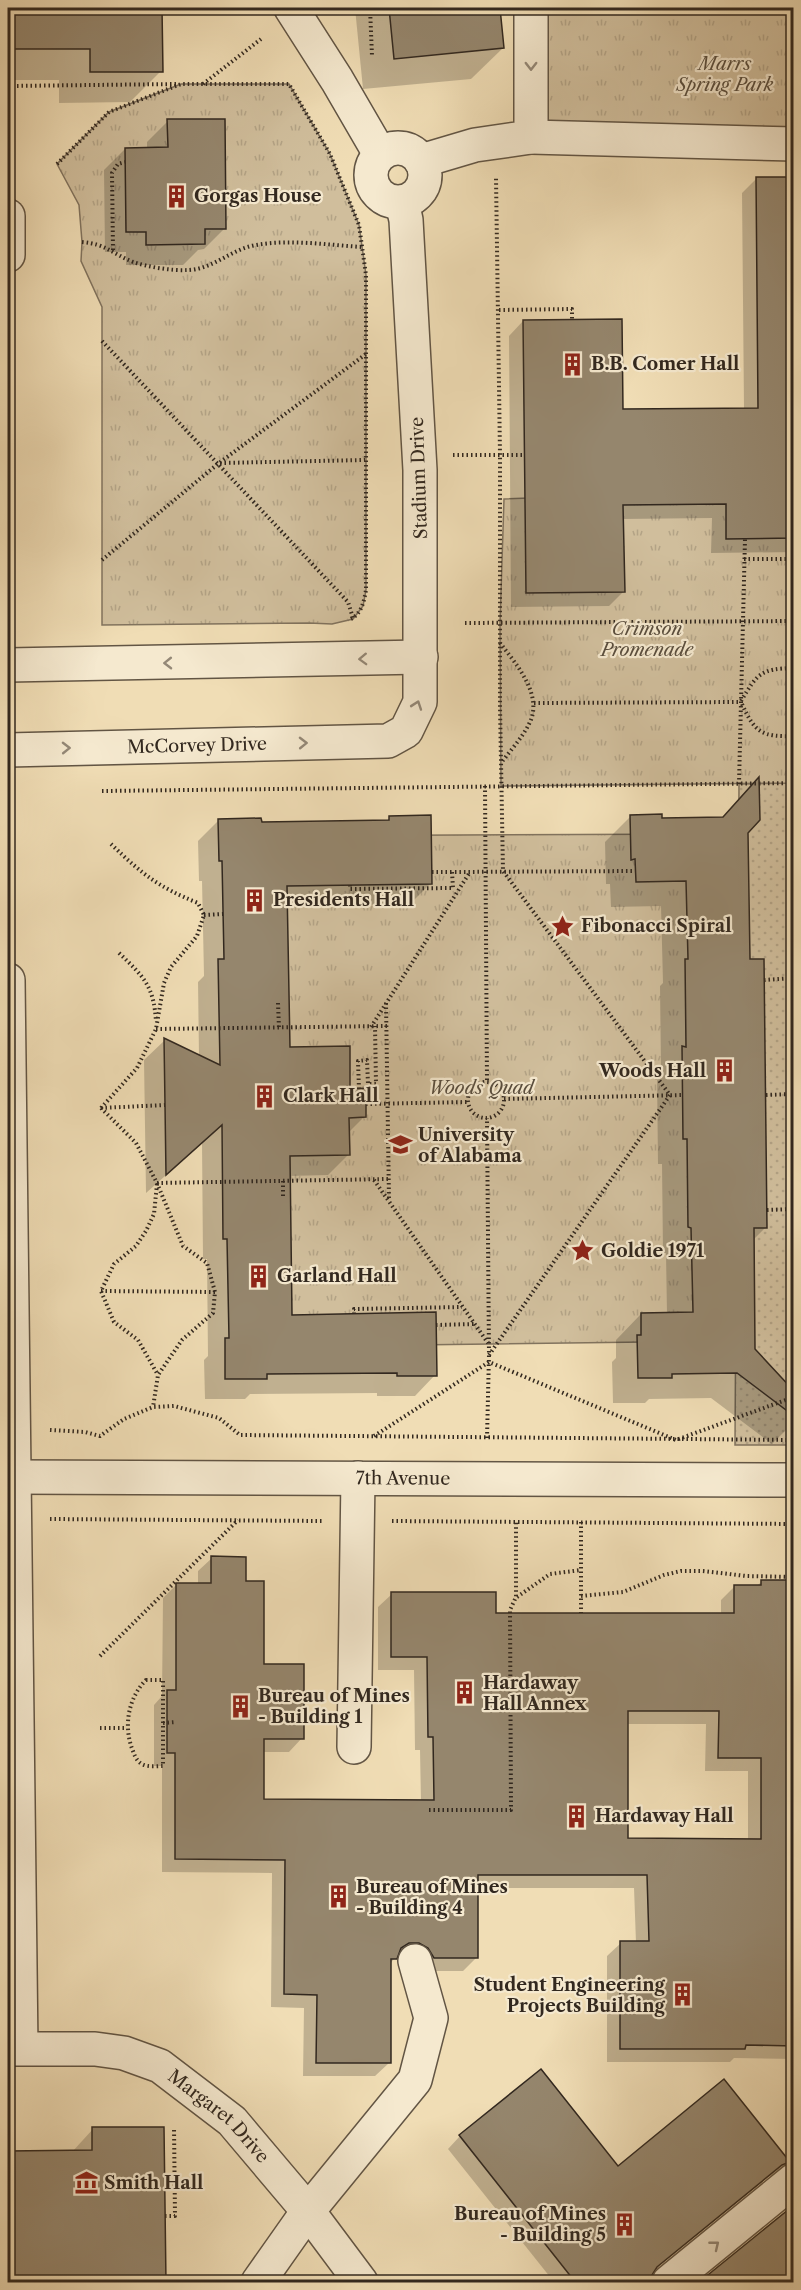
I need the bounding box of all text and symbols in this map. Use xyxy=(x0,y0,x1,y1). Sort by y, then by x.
park label: Marrs Spring Park xyxy=(676,53,774,96)
one-way arrow xyxy=(525,61,537,70)
building icon: Gorgas House xyxy=(163,183,189,209)
place label: Gorgas House xyxy=(194,185,322,207)
building icon: B.B. Comer Hall xyxy=(560,351,586,377)
place label: B.B. Comer Hall xyxy=(591,353,739,375)
street label: Stadium Drive xyxy=(406,416,432,540)
park label: Crimson Promenade xyxy=(599,618,694,661)
one-way arrow xyxy=(358,652,367,665)
one-way arrow xyxy=(163,657,172,669)
one-way arrow xyxy=(410,701,422,711)
street label: McCorvey Drive xyxy=(127,733,267,758)
one-way arrow xyxy=(298,737,307,749)
one-way arrow xyxy=(61,742,70,755)
building icon: Presidents Hall xyxy=(242,887,268,913)
place label: Presidents Hall xyxy=(273,889,414,911)
place icon: Fibonacci Spiral xyxy=(550,913,576,939)
place label: Fibonacci Spiral xyxy=(581,915,732,937)
building icon: Woods Hall xyxy=(711,1058,737,1084)
place label: Woods Hall xyxy=(598,1060,706,1082)
park label: Woods Quad xyxy=(428,1077,536,1099)
building icon: Clark Hall xyxy=(252,1083,278,1109)
place label: Clark Hall xyxy=(283,1085,379,1107)
place label: University of Alabama xyxy=(418,1124,522,1167)
school or university icon: University of Alabama xyxy=(387,1132,413,1158)
place icon: Goldie 1971 xyxy=(570,1238,596,1264)
place label: Goldie 1971 xyxy=(601,1240,704,1262)
building icon: Garland Hall xyxy=(246,1263,272,1289)
place label: Garland Hall xyxy=(277,1265,397,1287)
street label: 7th Avenue xyxy=(356,1467,450,1490)
place label: Hardaway Hall Annex xyxy=(483,1672,587,1715)
building icon: Hardaway Hall Annex xyxy=(452,1680,478,1706)
place label: Bureau of Mines - Building 1 xyxy=(258,1685,410,1728)
building icon: Bureau of Mines - Building 1 xyxy=(227,1693,253,1719)
building icon: Hardaway Hall xyxy=(564,1803,590,1829)
place label: Hardaway Hall xyxy=(595,1805,734,1827)
place label: Bureau of Mines - Building 4 xyxy=(356,1876,508,1919)
building icon: Bureau of Mines - Building 4 xyxy=(325,1884,351,1910)
place label: Student Engineering Projects Building xyxy=(474,1974,666,2017)
building icon: Student Engineering Projects Building xyxy=(670,1982,696,2008)
street label: Margaret Drive xyxy=(163,2065,274,2167)
museum icon: Smith Hall xyxy=(73,2170,99,2196)
place label: Smith Hall xyxy=(104,2172,203,2194)
place label: Bureau of Mines - Building 5 xyxy=(454,2203,606,2246)
building icon: Bureau of Mines - Building 5 xyxy=(611,2211,637,2237)
one-way arrow xyxy=(708,2242,719,2253)

